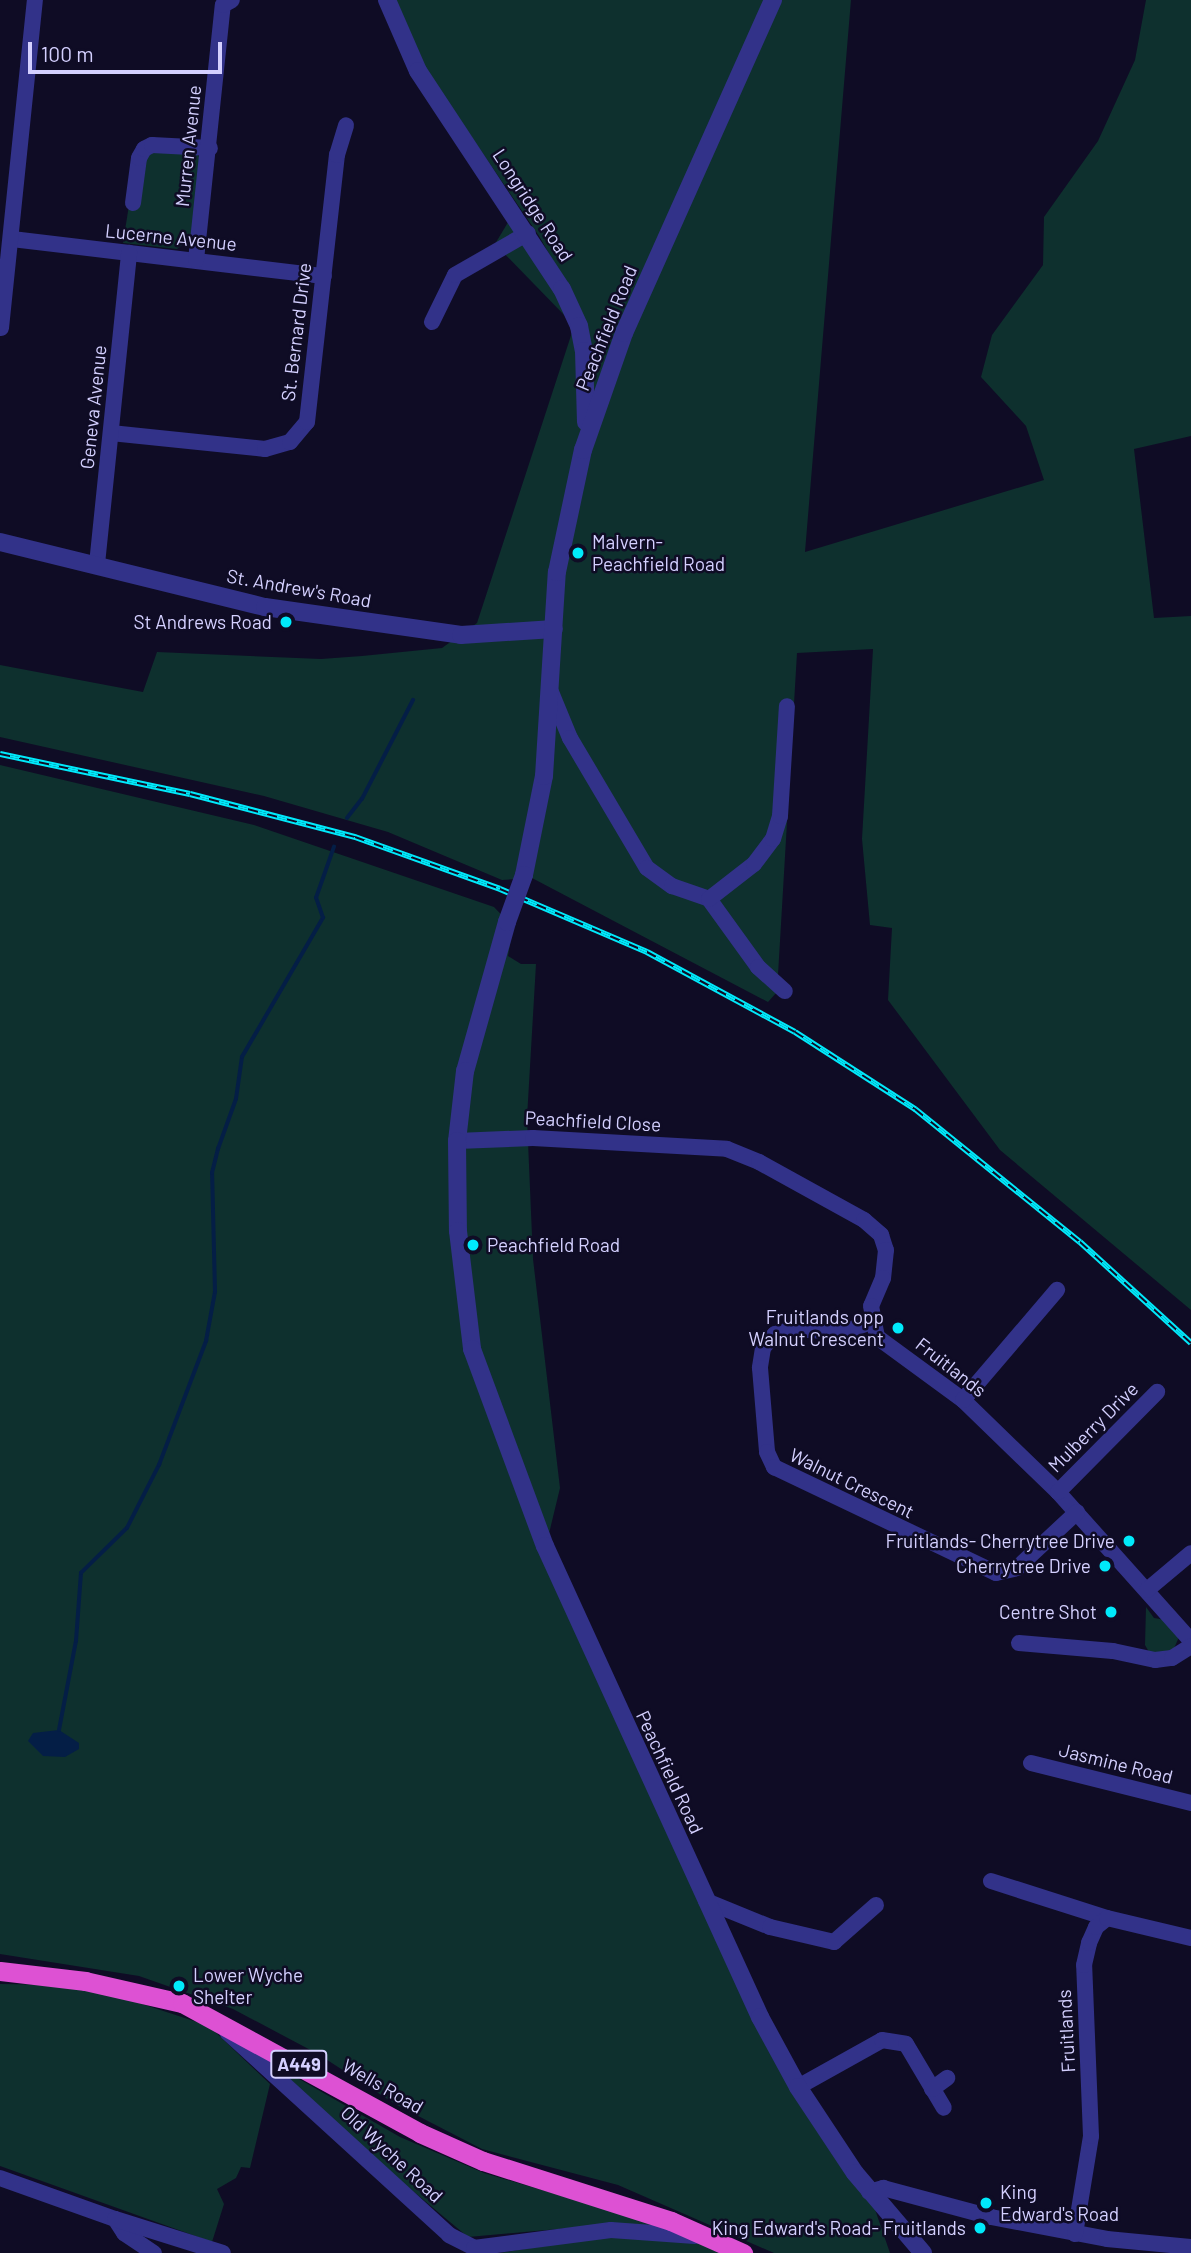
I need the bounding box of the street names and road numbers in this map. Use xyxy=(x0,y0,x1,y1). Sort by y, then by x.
street label: Murren Avenue xyxy=(170,84,206,208)
street label: Longridge Road xyxy=(488,144,578,266)
street label: Lucerne Avenue xyxy=(104,219,238,255)
street label: St. Bernard Drive xyxy=(276,261,316,403)
street label: Peachfield Road xyxy=(571,262,641,394)
street label: Geneva Avenue xyxy=(75,344,111,470)
street label: St. Andrew's Road xyxy=(225,564,373,612)
street label: Peachfield Close xyxy=(524,1106,662,1136)
street label: Fruitlands xyxy=(911,1332,991,1402)
street label: Mulberry Drive xyxy=(1043,1377,1143,1477)
street label: Walnut Crescent xyxy=(786,1443,918,1523)
street label: Peachfield Road xyxy=(632,1707,708,1837)
street label: Jasmine Road xyxy=(1057,1738,1175,1788)
street label: Fruitlands xyxy=(1052,1989,1080,2073)
road number: A449 xyxy=(269,2050,329,2078)
street label: Wells Road xyxy=(339,2054,427,2118)
street label: Old Wyche Road xyxy=(336,2101,448,2207)

